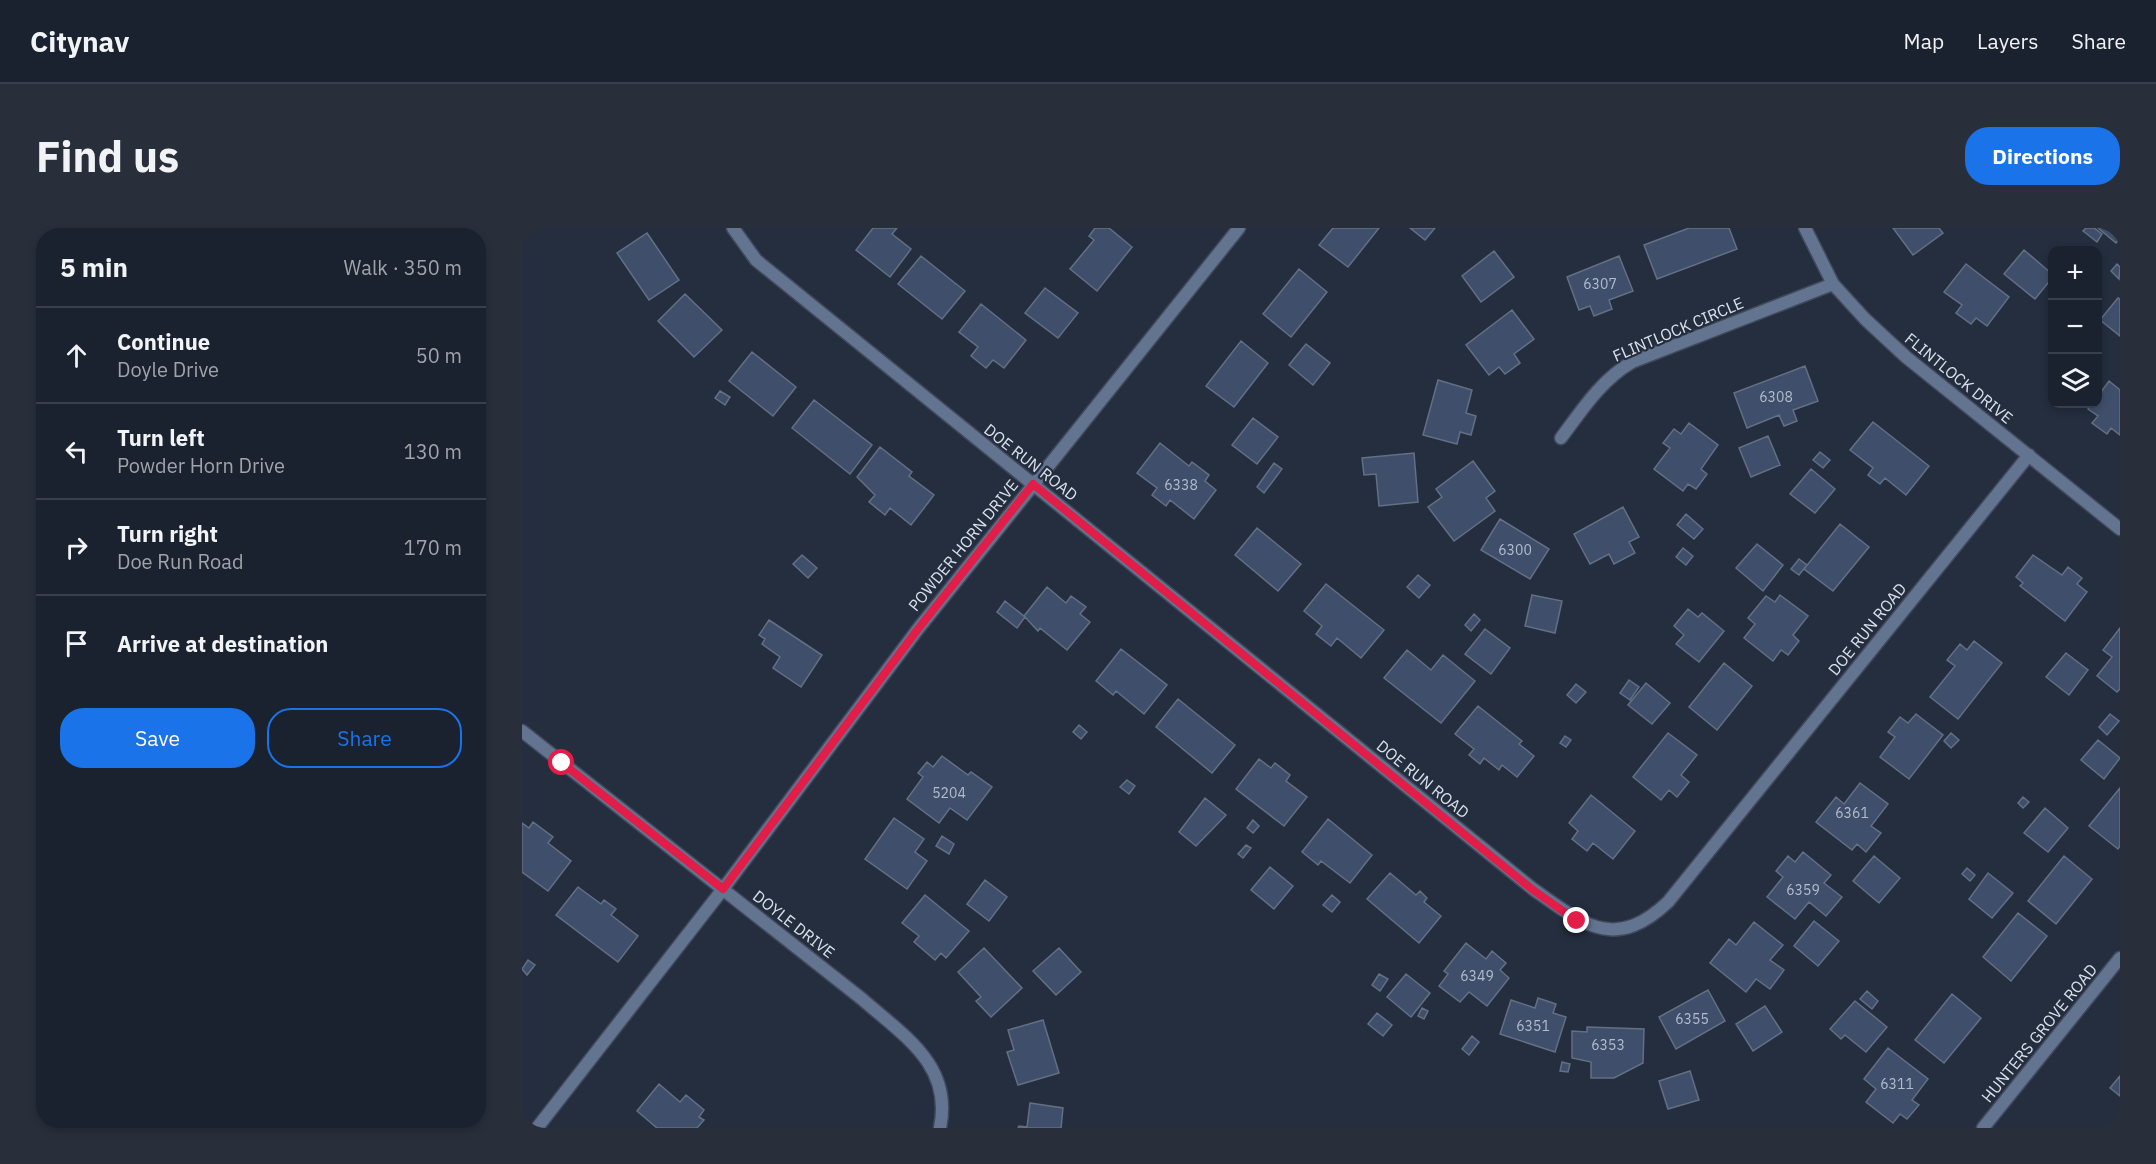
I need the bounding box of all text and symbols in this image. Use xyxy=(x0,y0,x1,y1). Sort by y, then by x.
text: Citynav xyxy=(30,23,129,60)
text: Map xyxy=(1904,27,1944,55)
text: Layers xyxy=(1977,27,2039,55)
text: Share xyxy=(2072,27,2126,55)
button: Directions xyxy=(1965,127,2120,185)
text: Find us xyxy=(36,129,179,184)
map controls xyxy=(2048,246,2102,408)
button: + xyxy=(2048,246,2102,300)
text: 5 min xyxy=(60,250,128,284)
text: Walk · 350 m xyxy=(344,254,462,281)
house number: 6307 xyxy=(1583,275,1617,293)
street label: FLINTLOCK CIRCLE xyxy=(1610,292,1746,366)
button: − xyxy=(2048,300,2102,354)
text: Continue xyxy=(117,327,210,356)
street label: FLINTLOCK DRIVE xyxy=(1901,328,2017,428)
icon: ahead xyxy=(60,339,93,372)
text: 50 m xyxy=(416,342,462,369)
button: layers xyxy=(2048,354,2102,408)
text: Doyle Drive xyxy=(117,356,219,383)
house number: 6308 xyxy=(1759,388,1793,406)
street label: DOE RUN ROAD xyxy=(980,419,1082,505)
text: Turn left xyxy=(117,423,205,452)
icon: left xyxy=(60,435,93,468)
text: 130 m xyxy=(404,438,462,465)
text: Powder Horn Drive xyxy=(117,452,285,479)
street label: POWDER HORN DRIVE xyxy=(904,475,1022,615)
house number: 6338 xyxy=(1164,476,1198,494)
text: Turn right xyxy=(117,519,218,548)
icon: right xyxy=(60,531,93,564)
text: 170 m xyxy=(404,534,462,561)
house number: 6300 xyxy=(1498,541,1532,559)
text: Doe Run Road xyxy=(117,548,244,575)
street label: DOE RUN ROAD xyxy=(1824,579,1910,679)
icon: arrive xyxy=(60,627,93,660)
text: Arrive at destination xyxy=(117,629,328,658)
button: Save xyxy=(60,708,255,768)
button: Share xyxy=(267,708,462,768)
street label: DOE RUN ROAD xyxy=(1373,736,1473,822)
route start xyxy=(548,749,574,775)
house number: 5204 xyxy=(932,784,966,802)
house number: 6361 xyxy=(1835,804,1869,822)
house number: 6359 xyxy=(1786,881,1820,899)
street label: DOYLE DRIVE xyxy=(749,886,839,962)
route end xyxy=(1563,907,1589,933)
street label: HUNTERS GROVE ROAD xyxy=(1977,960,2101,1106)
house number: 6349 xyxy=(1460,967,1494,985)
house number: 6355 xyxy=(1675,1010,1709,1028)
house number: 6351 xyxy=(1516,1017,1550,1035)
house number: 6353 xyxy=(1591,1036,1625,1054)
house number: 6311 xyxy=(1880,1075,1914,1093)

